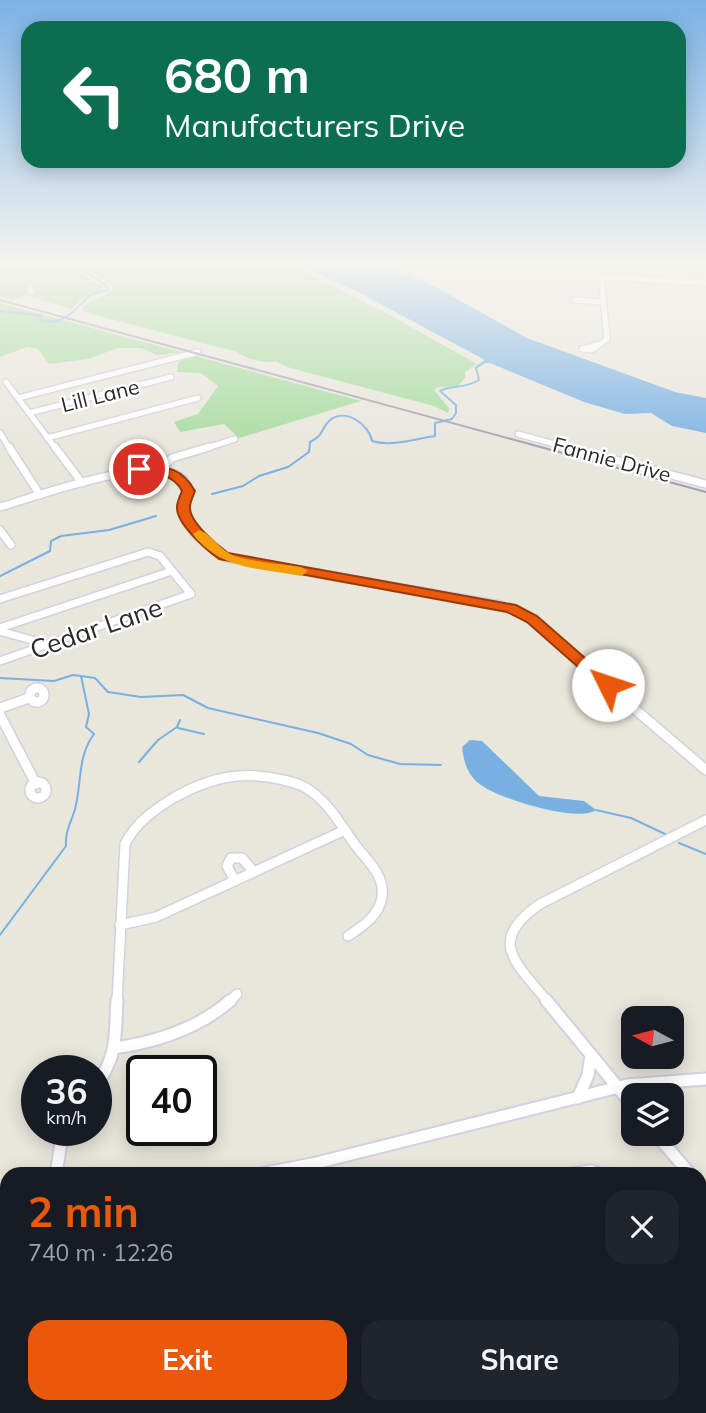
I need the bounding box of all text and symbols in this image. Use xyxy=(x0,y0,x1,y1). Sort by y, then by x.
text: 680 m xyxy=(164,44,310,105)
icon: left xyxy=(49,49,140,140)
text: Manufacturers Drive xyxy=(164,105,465,145)
street label: Lill Lane xyxy=(58,373,142,417)
street label: Fannie Drive xyxy=(550,431,674,487)
pin xyxy=(109,439,169,499)
icon: arrive xyxy=(120,450,158,488)
street label: Cedar Lane xyxy=(26,590,166,666)
position arrow xyxy=(571,648,645,722)
north arrow xyxy=(621,1006,684,1069)
map controls xyxy=(621,1006,684,1146)
speed limit sign: 40 xyxy=(126,1055,217,1146)
text: 36 xyxy=(45,1069,88,1113)
button: layers xyxy=(621,1083,684,1146)
text: km/h xyxy=(46,1106,87,1129)
text: 2 min xyxy=(28,1185,139,1238)
button: close xyxy=(605,1190,679,1264)
text: 740 m · 12:26 xyxy=(28,1238,173,1267)
button: Exit xyxy=(28,1320,347,1400)
button: Share xyxy=(361,1320,679,1400)

